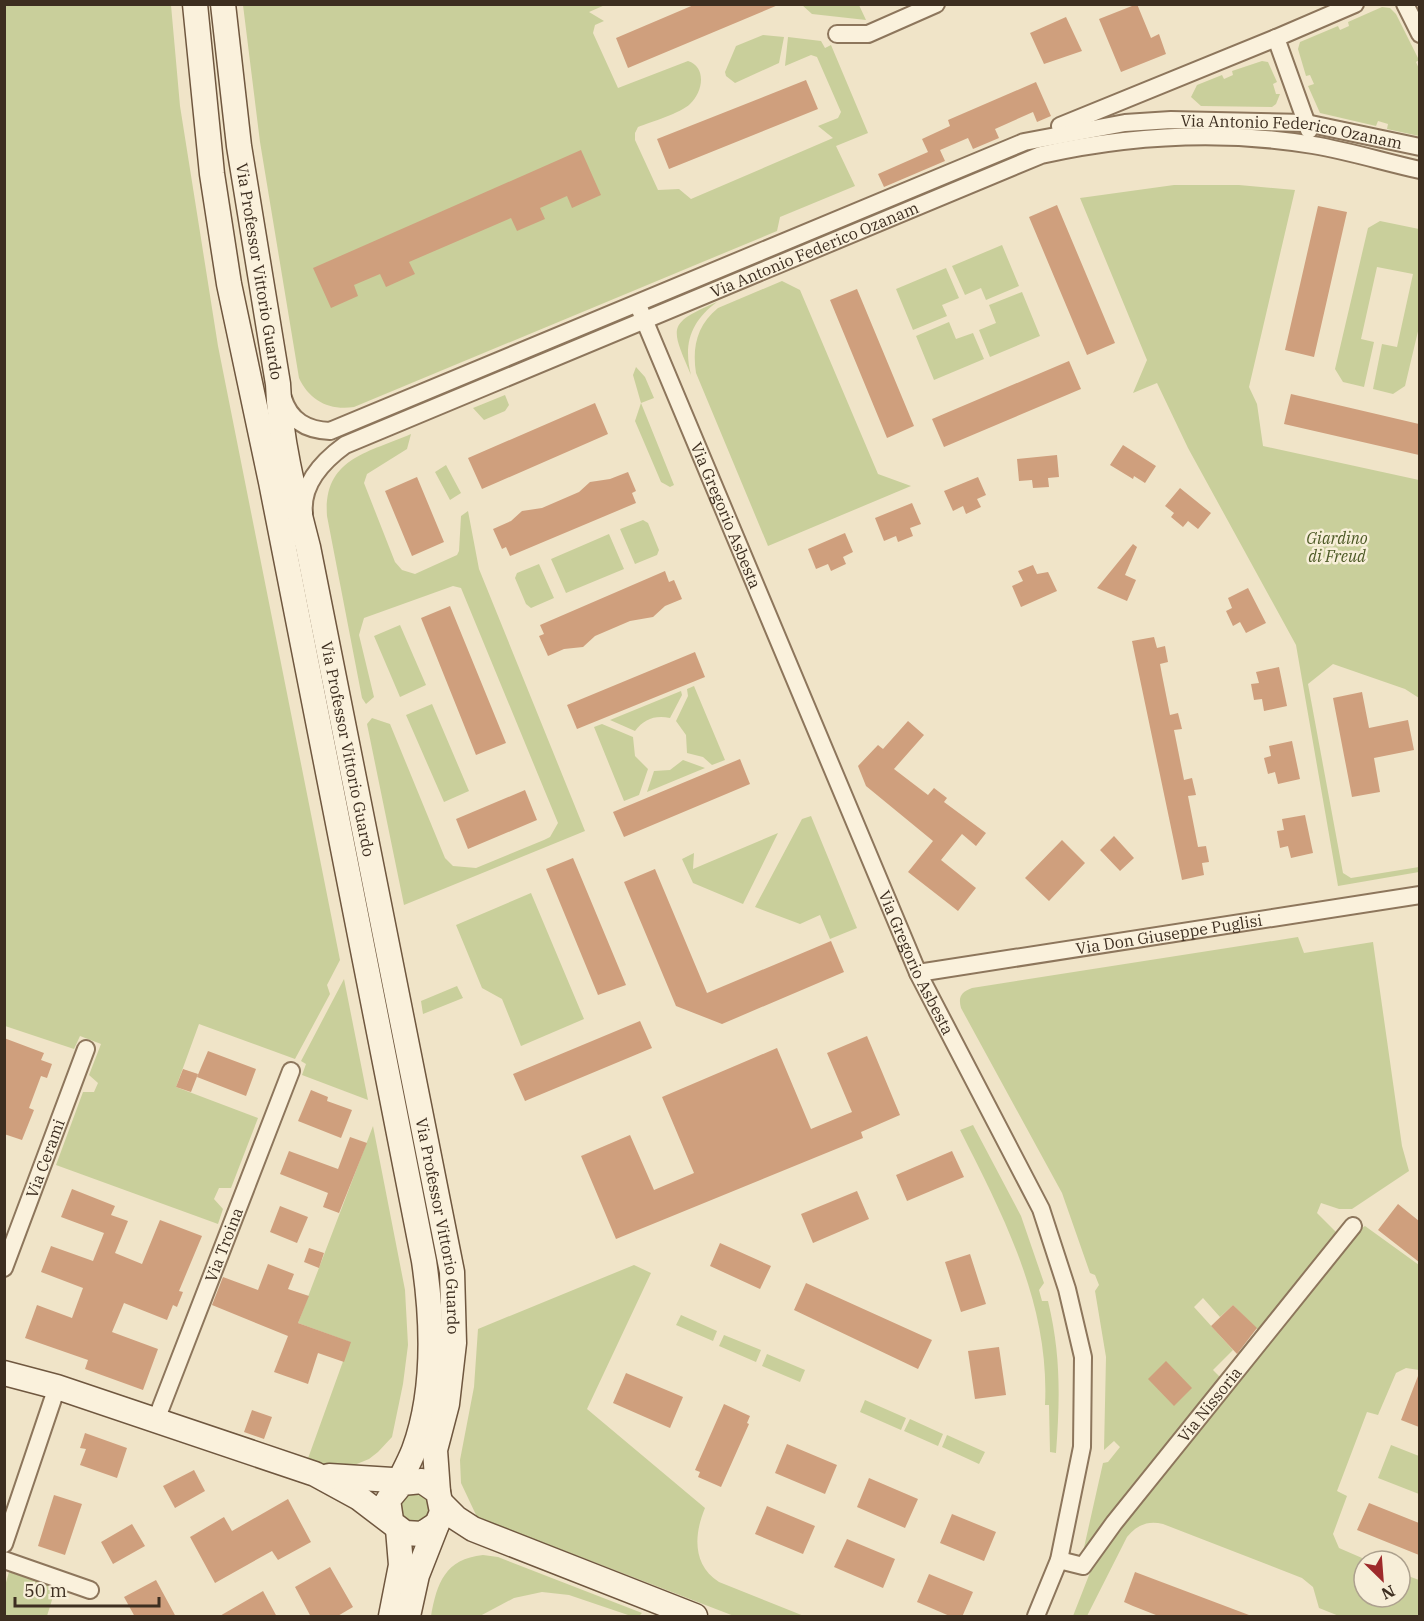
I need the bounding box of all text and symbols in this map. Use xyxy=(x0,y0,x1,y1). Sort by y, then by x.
street label: Via Antonio Federico Ozanam xyxy=(1180,110,1404,153)
street label: Via Professor Vittorio Guardo xyxy=(232,161,287,381)
street label: Via Antonio Federico Ozanam xyxy=(707,197,922,302)
street label: Via Gregorio Asbesta xyxy=(687,439,766,592)
park label: Giardino di Freud xyxy=(1306,528,1368,566)
street label: Via Professor Vittorio Guardo xyxy=(317,639,379,859)
street label: Via Gregorio Asbesta xyxy=(874,887,958,1038)
street label: Via Don Giuseppe Puglisi xyxy=(1074,910,1264,958)
street label: Via Cerami xyxy=(21,1116,69,1201)
street label: Via Professor Vittorio Guardo xyxy=(412,1116,464,1335)
street label: Via Troina xyxy=(200,1204,247,1285)
street label: Via Nissoria xyxy=(1173,1363,1246,1446)
north arrow xyxy=(1352,1549,1412,1609)
scale bar xyxy=(15,1570,159,1608)
text: 50 m xyxy=(24,1579,67,1602)
text: N xyxy=(1378,1581,1398,1604)

